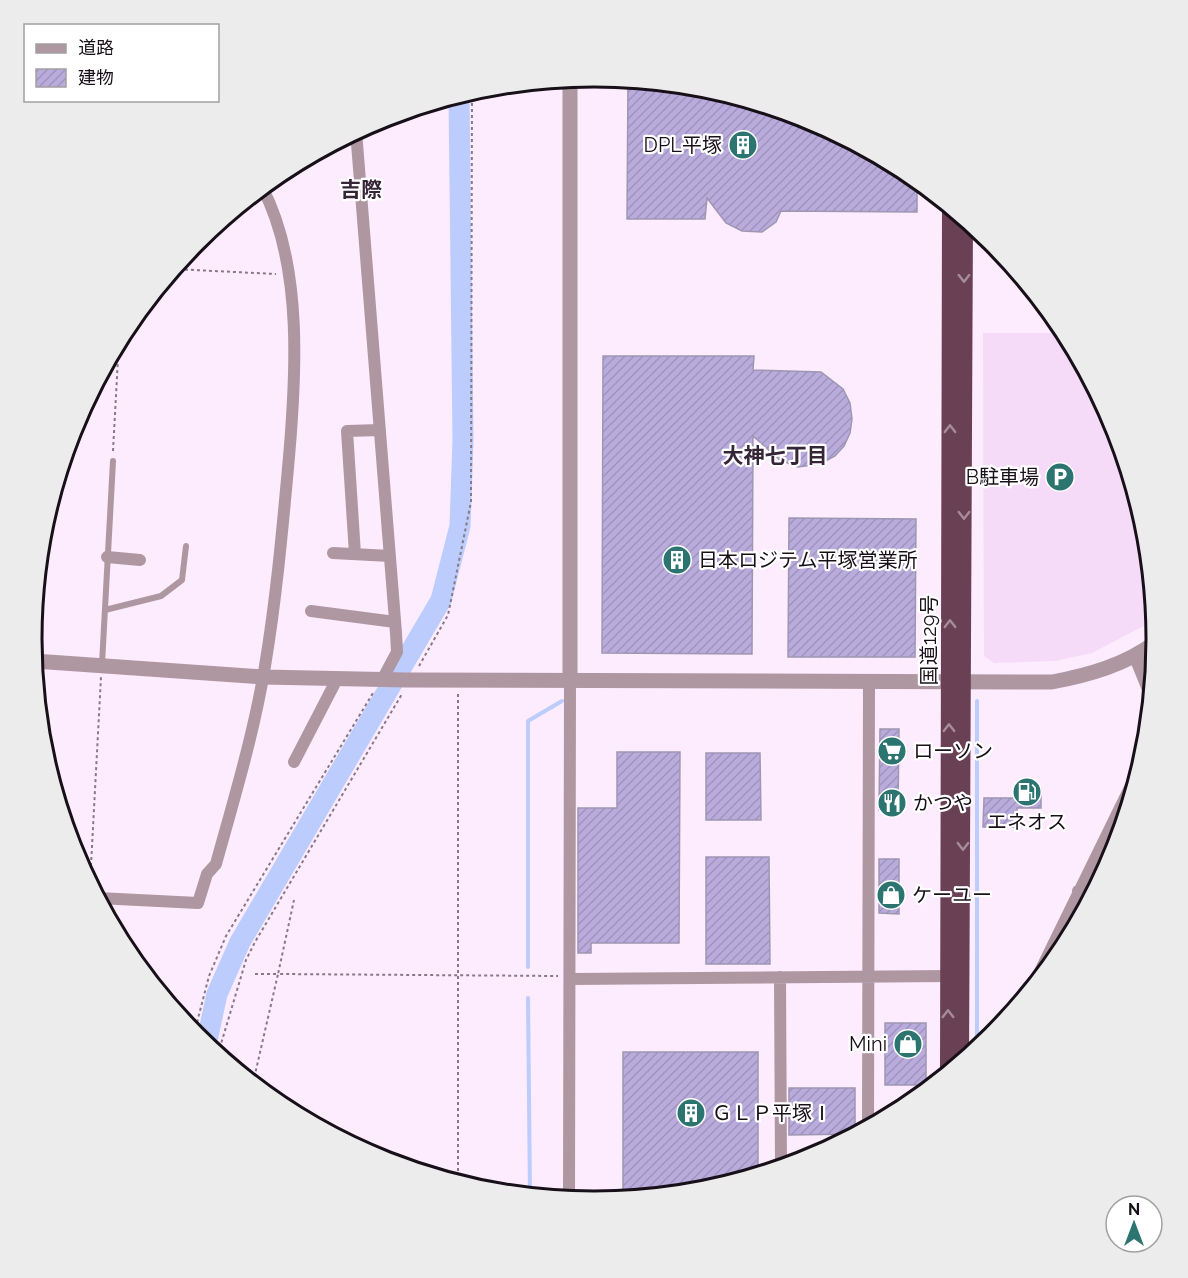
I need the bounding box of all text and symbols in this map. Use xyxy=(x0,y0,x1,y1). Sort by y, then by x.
legend xyxy=(24,24,219,102)
text: 道路 xyxy=(78,37,114,58)
text: 建物 xyxy=(78,67,114,88)
building icon: DPL平塚 xyxy=(727,129,759,161)
place label: DPL平塚 xyxy=(644,133,722,157)
district label: 吉際 xyxy=(340,177,382,202)
one-way arrow xyxy=(958,273,971,282)
one-way arrow xyxy=(944,424,956,433)
district label: 大神七丁目 xyxy=(723,443,828,468)
parking icon: B駐車場 xyxy=(1044,461,1076,493)
place label: B駐車場 xyxy=(966,465,1039,489)
one-way arrow xyxy=(958,510,970,519)
building icon: 日本ロジテム平塚営業所 xyxy=(661,544,693,576)
place label: 日本ロジテム平塚営業所 xyxy=(698,548,917,572)
street label: 国道129号 xyxy=(917,595,941,685)
one-way arrow xyxy=(944,619,956,628)
one-way arrow xyxy=(943,723,956,732)
supermarket icon: ローソン xyxy=(876,735,908,767)
place label: ローソン xyxy=(913,739,993,763)
fuel station icon: エネオス xyxy=(1011,776,1043,808)
restaurant icon: かつや xyxy=(876,787,908,819)
place label: かつや xyxy=(913,791,973,815)
place label: エネオス xyxy=(987,810,1067,834)
one-way arrow xyxy=(957,842,969,851)
shop icon: ケーユー xyxy=(875,879,907,911)
place label: ケーユー xyxy=(912,883,992,907)
one-way arrow xyxy=(942,1010,954,1019)
shop icon: Mini xyxy=(892,1028,924,1060)
place label: Mini xyxy=(849,1032,887,1056)
building icon: ＧＬＰ平塚Ⅰ xyxy=(675,1097,707,1129)
place label: ＧＬＰ平塚Ⅰ xyxy=(712,1101,832,1125)
north arrow xyxy=(1104,1194,1164,1254)
text: N xyxy=(1128,1200,1140,1219)

